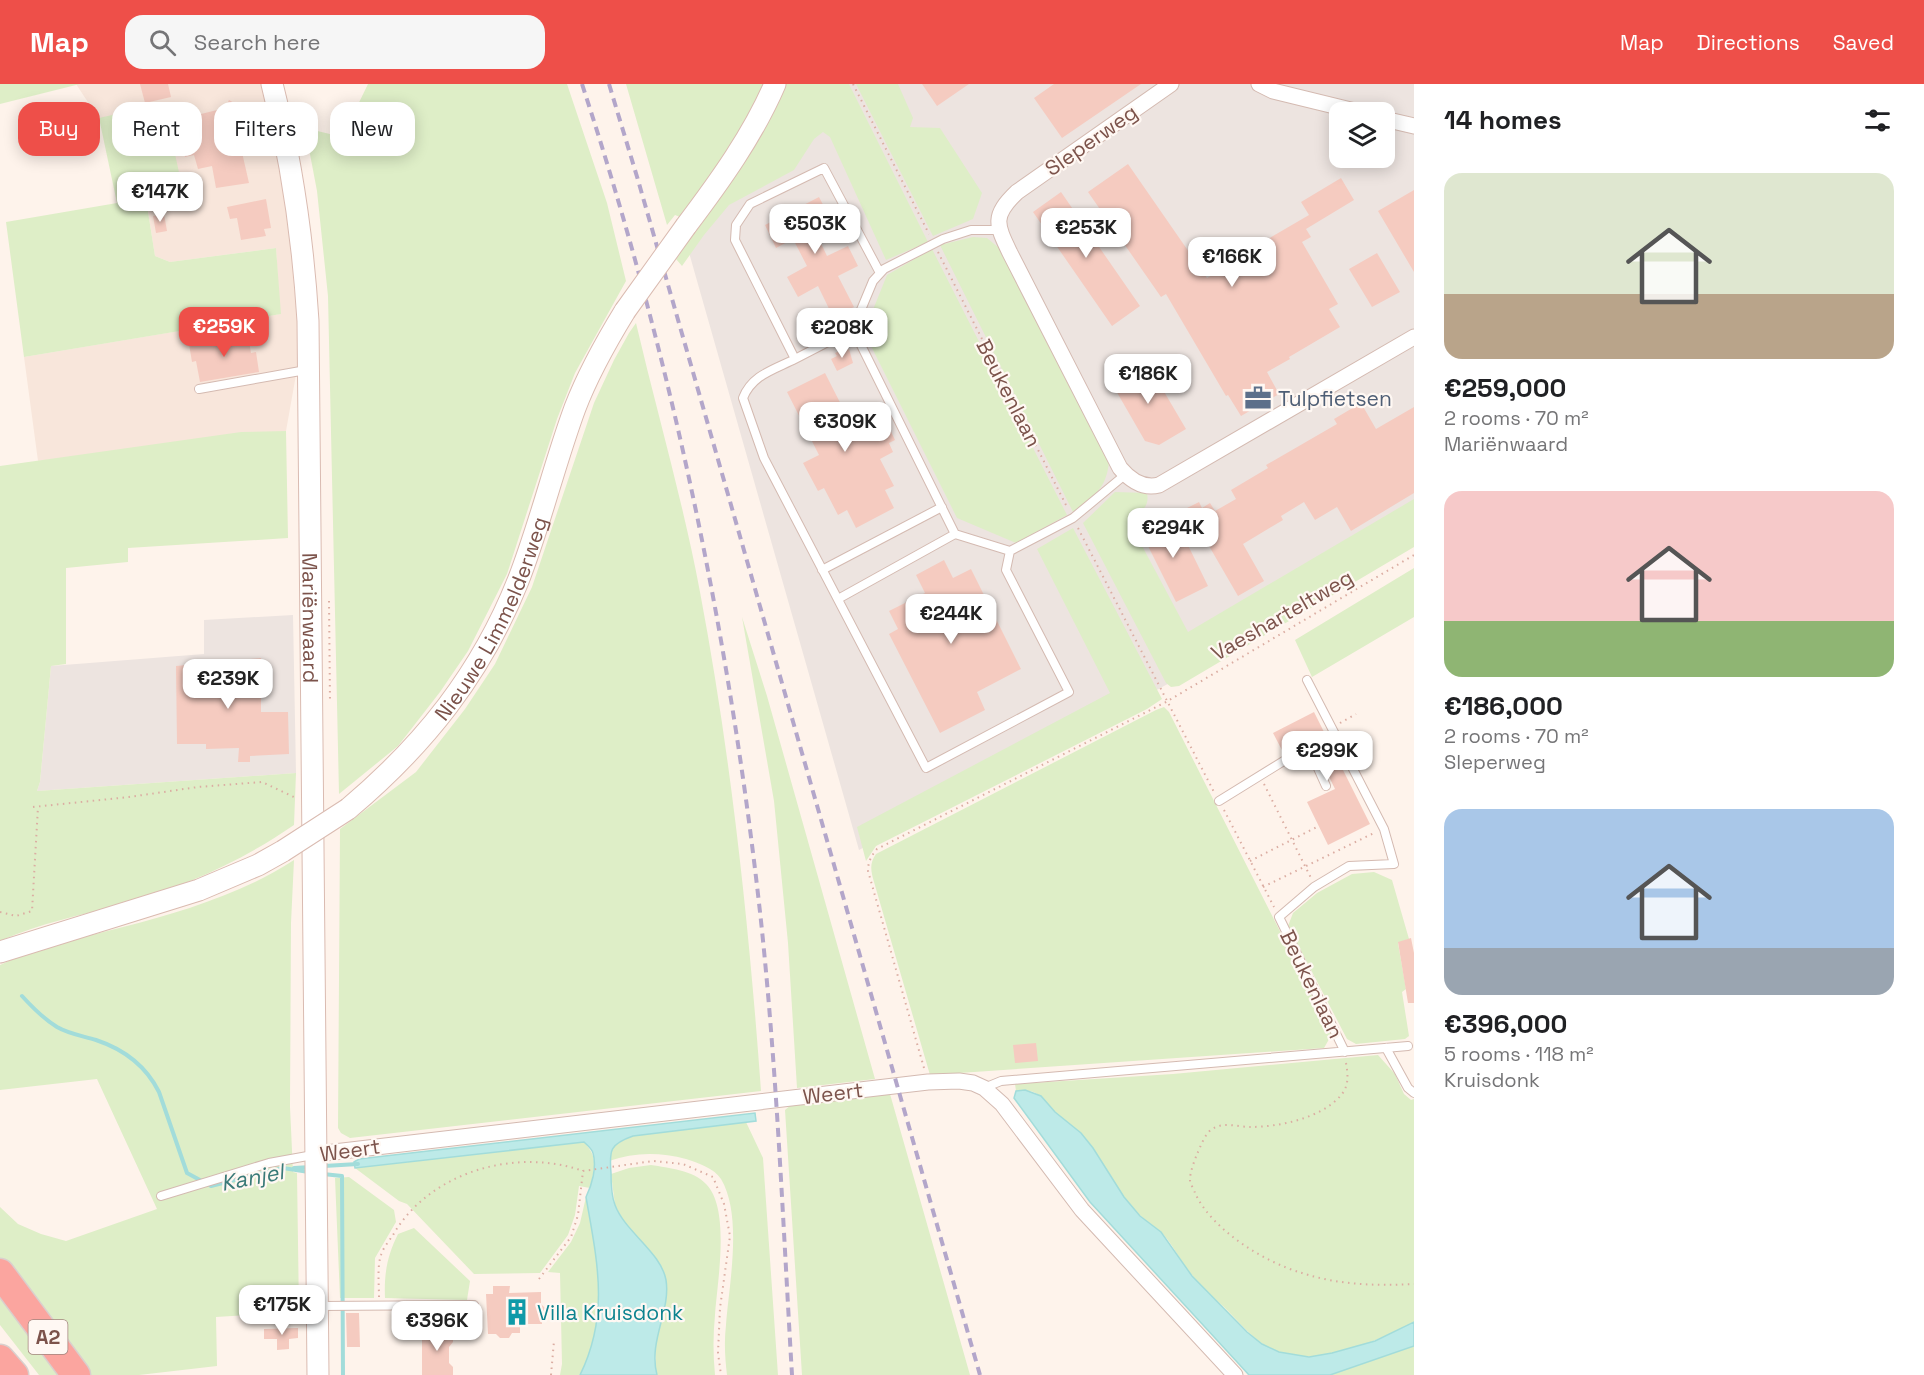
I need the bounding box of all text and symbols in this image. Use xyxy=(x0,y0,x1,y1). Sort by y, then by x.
search box xyxy=(125,15,545,69)
text: Map xyxy=(30,24,89,60)
icon: search xyxy=(146,26,179,59)
text: Search here xyxy=(194,28,321,56)
text: Map xyxy=(1620,29,1664,56)
text: Directions xyxy=(1697,29,1800,56)
text: Saved xyxy=(1833,29,1894,56)
street label: Sleperweg xyxy=(1039,98,1143,182)
chip: Buy xyxy=(18,102,100,156)
chip: Rent xyxy=(112,102,202,156)
chip: Filters xyxy=(214,102,318,156)
chip: New xyxy=(330,102,415,156)
map controls xyxy=(1329,102,1395,168)
button: layers xyxy=(1329,102,1395,168)
text: 14 homes xyxy=(1444,103,1562,137)
icon: filters xyxy=(1861,104,1894,137)
pin: €147K xyxy=(118,172,202,223)
text: €147K xyxy=(131,178,189,204)
pin: €503K xyxy=(773,204,857,255)
pin: €253K xyxy=(1044,208,1128,259)
text: €503K xyxy=(783,210,847,236)
icon: home xyxy=(1615,212,1723,320)
text: €253K xyxy=(1055,214,1117,240)
pin: €166K xyxy=(1190,237,1274,288)
text: €166K xyxy=(1202,243,1262,269)
pin: €259K xyxy=(182,307,266,358)
pin: €208K xyxy=(800,308,884,359)
text: €259K xyxy=(193,313,255,339)
text: €208K xyxy=(811,314,873,340)
street label: Beukenlaan xyxy=(970,335,1048,451)
pin: €186K xyxy=(1106,354,1190,405)
text: €186K xyxy=(1118,360,1178,386)
text: €259,000 xyxy=(1444,371,1566,405)
office icon: Tulpfietsen xyxy=(1243,383,1273,413)
place label: Tulpfietsen xyxy=(1278,385,1392,412)
pin: €309K xyxy=(803,402,887,453)
text: 2 rooms · 70 m² xyxy=(1444,405,1588,431)
text: €309K xyxy=(813,408,877,434)
text: Mariënwaard xyxy=(1444,431,1568,457)
pin: €294K xyxy=(1131,508,1215,559)
street label: Nieuwe Limmelderweg xyxy=(428,513,553,726)
text: €294K xyxy=(1142,514,1204,540)
icon: home xyxy=(1615,530,1723,638)
street label: Mariënwaard xyxy=(297,553,325,683)
street label: Vaesharteltweg xyxy=(1206,563,1358,667)
pin: €244K xyxy=(909,594,993,645)
text: €244K xyxy=(919,600,983,626)
pin: €239K xyxy=(186,659,270,710)
text: €239K xyxy=(197,665,259,691)
text: €186,000 xyxy=(1444,689,1563,723)
text: 2 rooms · 70 m² xyxy=(1444,723,1588,749)
pin: €299K xyxy=(1285,731,1369,782)
text: €299K xyxy=(1296,737,1358,763)
text: Sleperweg xyxy=(1444,749,1546,775)
icon: home xyxy=(1615,848,1723,956)
street label: Beukenlaan xyxy=(1274,925,1350,1043)
text: €396,000 xyxy=(1444,1007,1567,1041)
text: 5 rooms · 118 m² xyxy=(1444,1041,1594,1067)
text: Kruisdonk xyxy=(1444,1067,1540,1093)
street label: Weert xyxy=(801,1076,865,1110)
street label: Weert xyxy=(318,1132,382,1168)
water label: Kanjel xyxy=(218,1157,288,1197)
pin: €175K xyxy=(240,1285,324,1336)
text: €175K xyxy=(253,1291,311,1317)
building icon: Villa Kruisdonk xyxy=(502,1297,532,1327)
place label: Villa Kruisdonk xyxy=(537,1299,683,1326)
pin: €396K xyxy=(395,1301,479,1352)
text: €396K xyxy=(406,1307,468,1333)
road number: A2 xyxy=(28,1320,68,1354)

